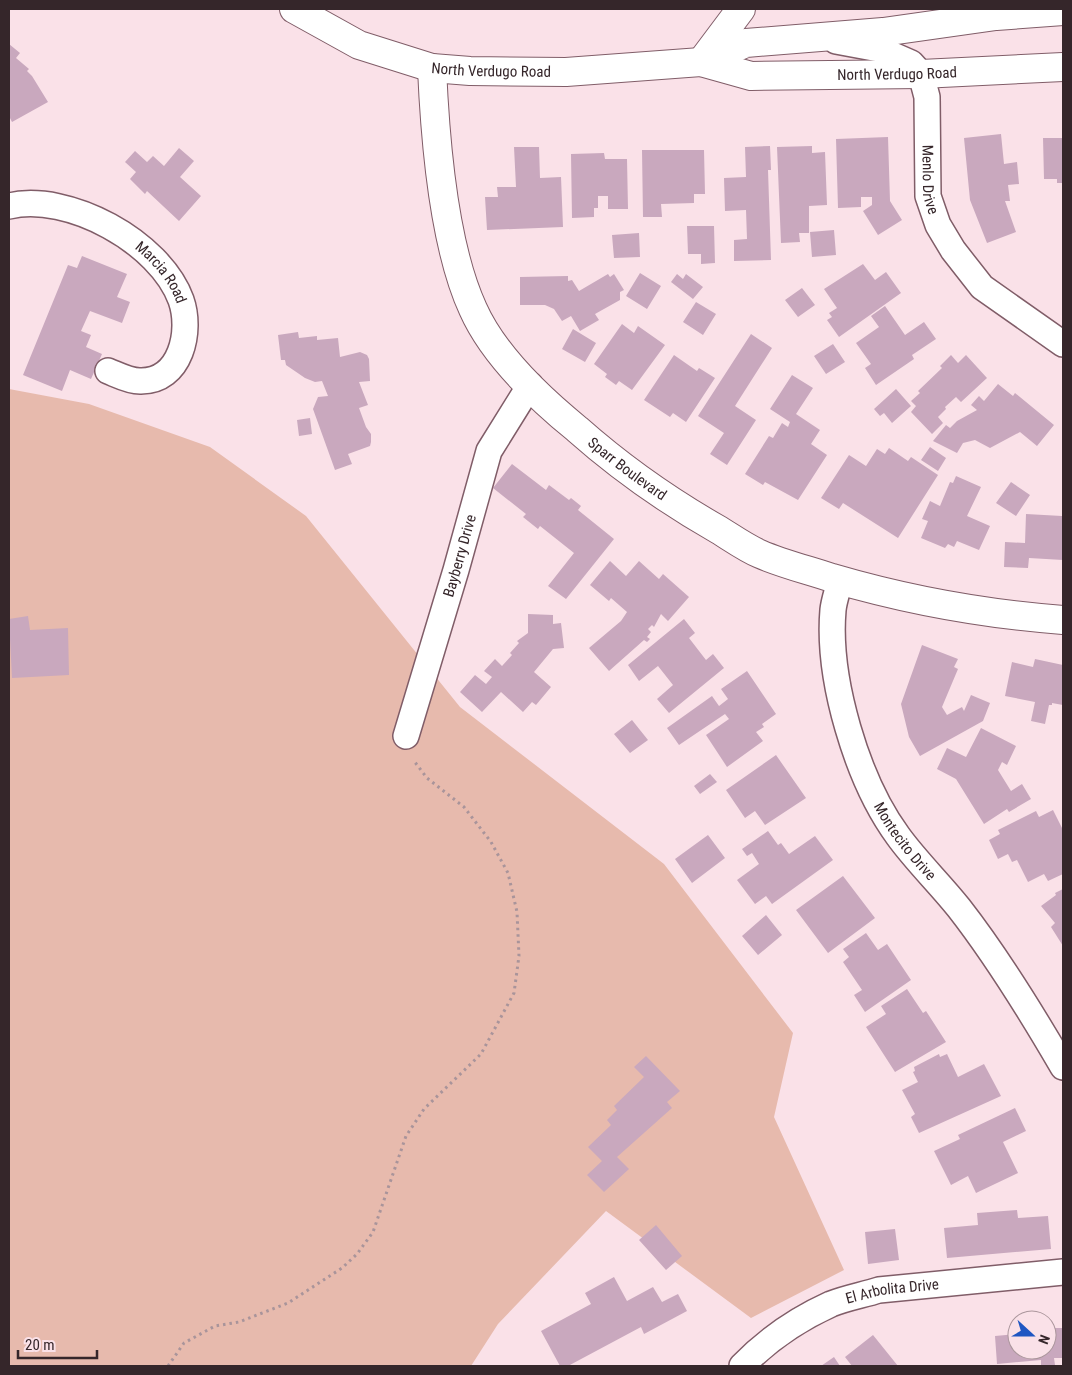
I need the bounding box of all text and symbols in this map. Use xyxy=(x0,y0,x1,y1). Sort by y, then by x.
street label: North Verdugo Road xyxy=(431,59,551,81)
street label: North Verdugo Road xyxy=(837,63,957,84)
street label: Menlo Drive xyxy=(918,145,943,217)
street label: Marcia Road xyxy=(132,237,190,306)
street label: Sparr Boulevard xyxy=(584,433,670,504)
street label: Bayberry Drive xyxy=(439,513,480,599)
street label: Montecito Drive xyxy=(870,799,940,884)
street label: El Arbolita Drive xyxy=(843,1275,940,1308)
north arrow xyxy=(1007,1310,1057,1360)
scale bar xyxy=(18,1328,96,1360)
text: N xyxy=(1035,1333,1053,1347)
text: 20 m xyxy=(25,1336,55,1354)

